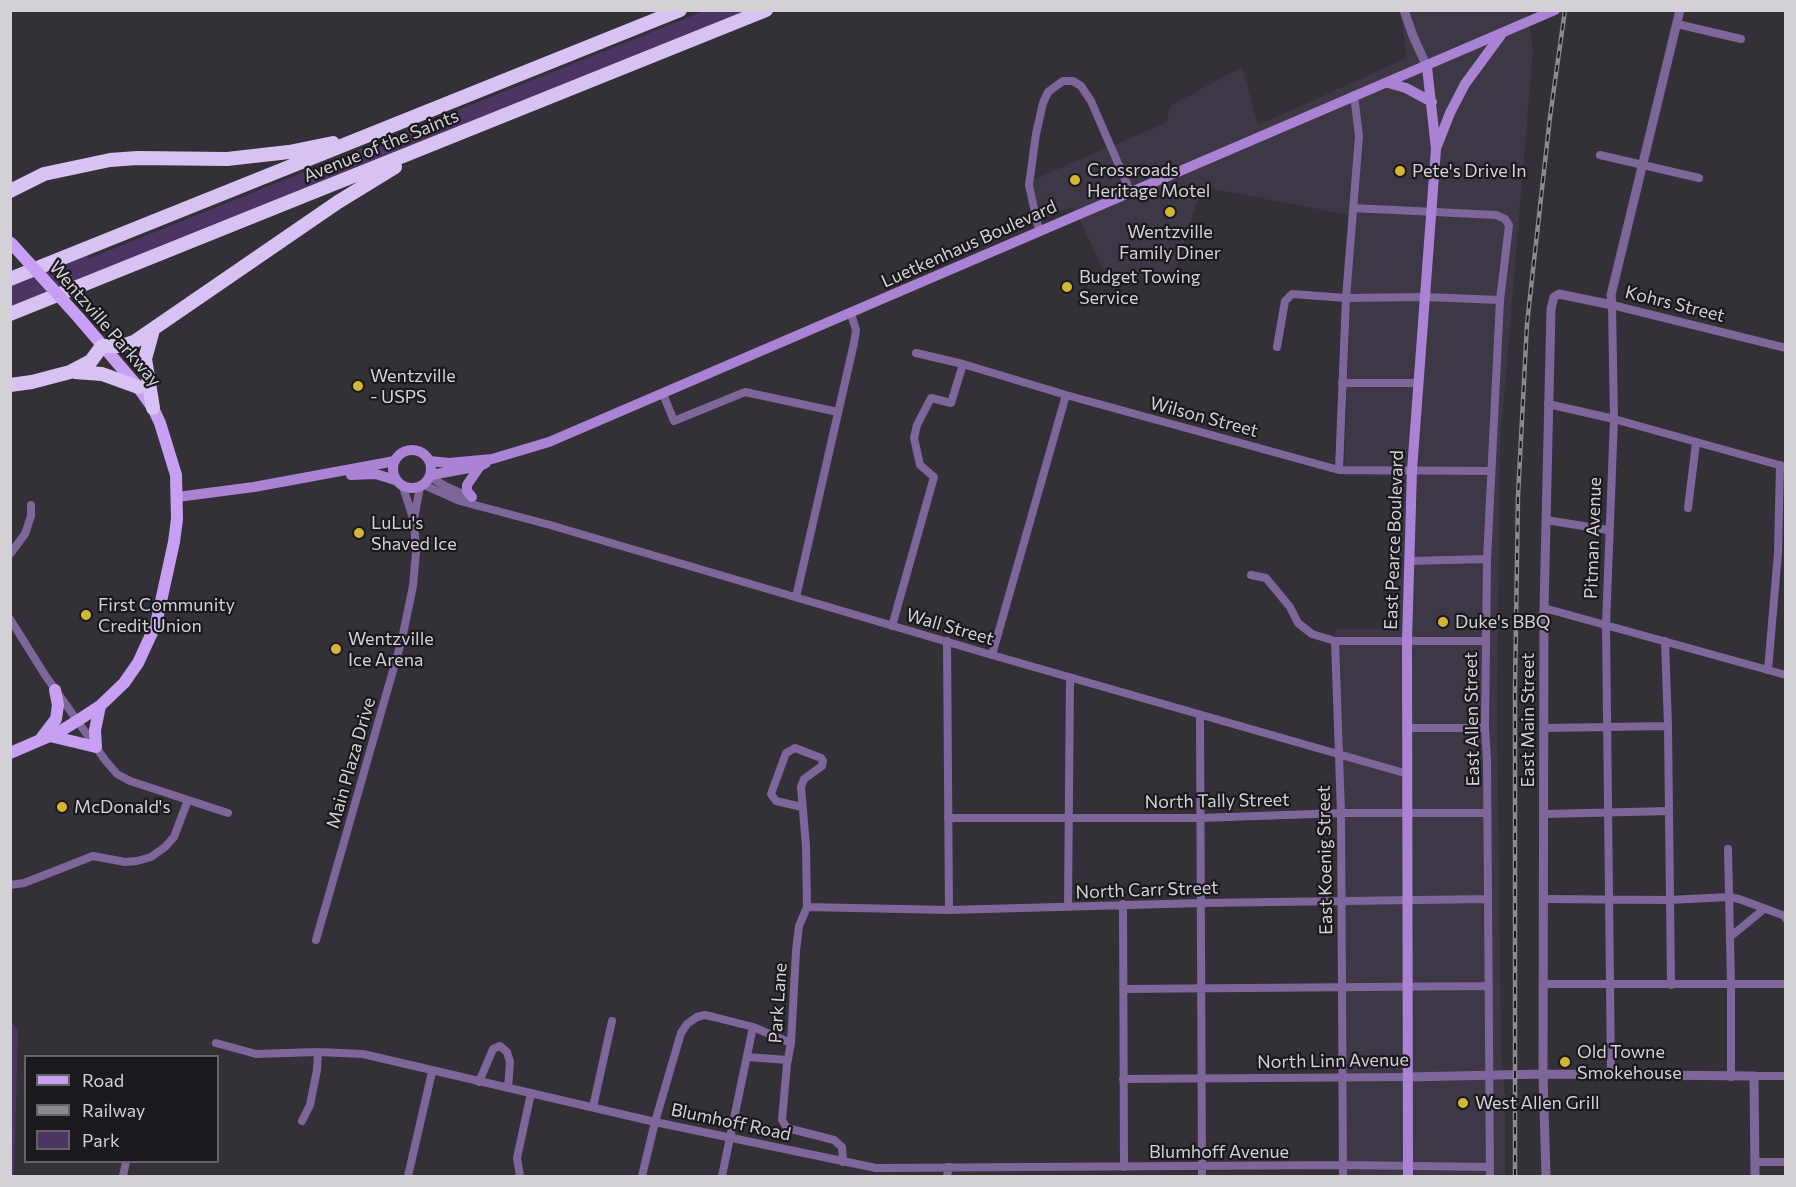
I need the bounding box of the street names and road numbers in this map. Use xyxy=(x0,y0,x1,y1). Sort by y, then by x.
street label: Avenue of the Saints xyxy=(300,105,462,187)
street label: Luetkenhaus Boulevard xyxy=(878,196,1060,292)
street label: Wentzville Parkway xyxy=(44,257,166,391)
street label: Kohrs Street xyxy=(1623,281,1727,327)
street label: Wilson Street xyxy=(1148,392,1260,442)
street label: East Pearce Boulevard xyxy=(1380,450,1408,630)
street label: Pitman Avenue xyxy=(1580,477,1606,599)
street label: Wall Street xyxy=(904,604,996,650)
street label: East Allen Street xyxy=(1460,651,1484,787)
street label: East Main Street xyxy=(1517,653,1539,787)
street label: Main Plaza Drive xyxy=(322,695,380,831)
street label: East Koenig Street xyxy=(1313,785,1337,935)
street label: North Tally Street xyxy=(1144,789,1290,813)
street label: North Carr Street xyxy=(1075,877,1219,903)
street label: Park Lane xyxy=(764,962,792,1044)
street label: North Linn Avenue xyxy=(1257,1049,1409,1073)
street label: Blumhoff Road xyxy=(669,1099,793,1145)
street label: Blumhoff Avenue xyxy=(1149,1141,1289,1163)

